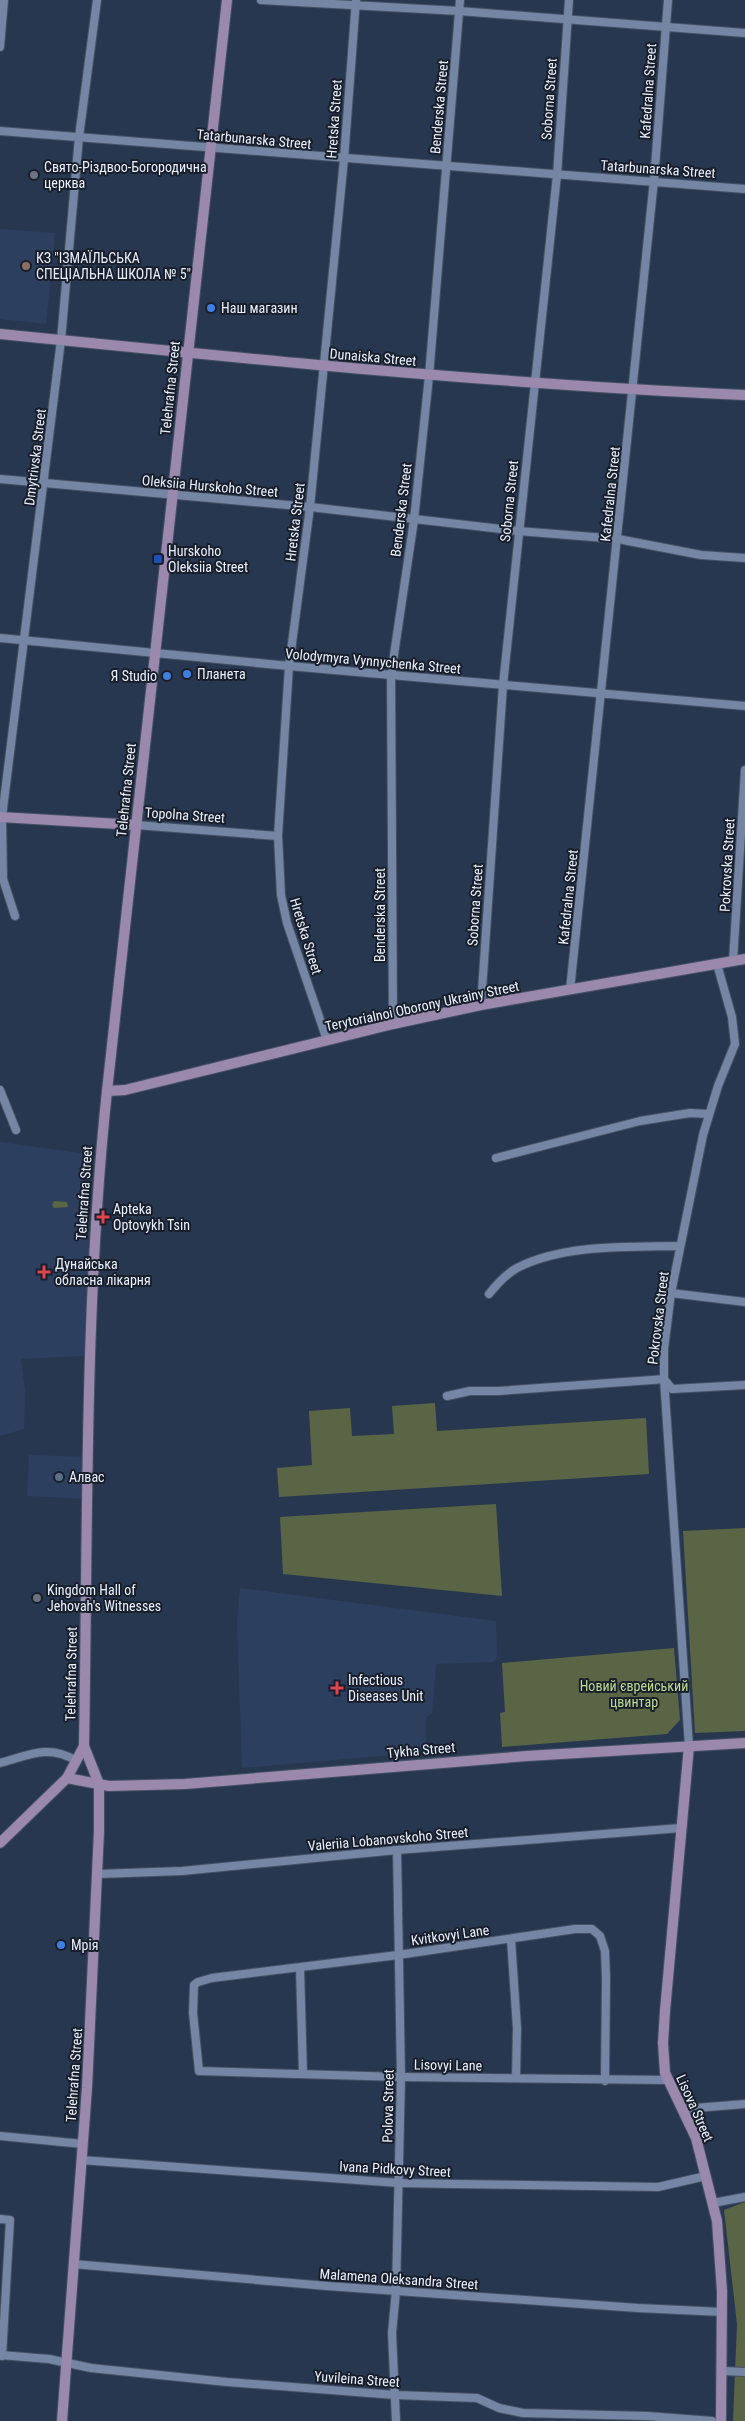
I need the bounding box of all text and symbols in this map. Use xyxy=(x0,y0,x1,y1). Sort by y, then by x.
street label: Kafedralna Street xyxy=(637,43,659,139)
street label: Soborna Street xyxy=(538,58,560,140)
street label: Benderska Street xyxy=(427,59,451,155)
street label: Hretska Street xyxy=(323,79,345,159)
street label: Tatarbunarska Street xyxy=(196,126,312,152)
street label: Tatarbunarska Street xyxy=(600,157,716,181)
place label: Свято-Різдвоо-Богородична церква xyxy=(44,159,207,191)
marker: Свято-Різдвоо-Богородична церква xyxy=(28,169,40,181)
place label: КЗ "ІЗМАЇЛЬСЬКА СПЕЦІАЛЬНА ШКОЛА № 5" xyxy=(36,250,191,282)
marker: КЗ "ІЗМАЇЛЬСЬКА СПЕЦІАЛЬНА ШКОЛА № 5" xyxy=(20,260,32,272)
place label: Наш магазин xyxy=(221,300,298,316)
marker: Наш магазин xyxy=(205,302,217,314)
street label: Telehrafna Street xyxy=(157,340,183,436)
street label: Dunaiska Street xyxy=(329,345,417,369)
street label: Dmytrivska Street xyxy=(21,408,49,506)
street label: Kafedralna Street xyxy=(597,446,623,542)
street label: Soborna Street xyxy=(497,459,521,543)
street label: Benderska Street xyxy=(387,462,415,558)
street label: Oleksiia Hurskoho Street xyxy=(141,472,279,500)
street label: Hretska Street xyxy=(282,482,308,562)
place label: Hurskoho Oleksiia Street xyxy=(168,543,248,575)
marker: Hurskoho Oleksiia Street xyxy=(152,553,164,565)
street label: Volodymyra Vynnychenka Street xyxy=(284,645,462,677)
place label: Планета xyxy=(197,666,246,682)
place label: Я Studio xyxy=(111,668,157,684)
marker: Планета xyxy=(181,668,193,680)
marker: Я Studio xyxy=(161,670,173,682)
street label: Telehrafna Street xyxy=(113,742,139,838)
street label: Topolna Street xyxy=(144,804,226,826)
street label: Pokrovska Street xyxy=(717,818,737,912)
street label: Kafedralna Street xyxy=(555,849,581,945)
street label: Soborna Street xyxy=(464,864,486,946)
street label: Benderska Street xyxy=(372,868,388,962)
street label: Hretska Street xyxy=(287,896,325,976)
street label: Terytorialnoi Oborony Ukrainy Street xyxy=(323,978,521,1034)
street label: Telehrafna Street xyxy=(73,1145,95,1241)
place label: Apteka Optovykh Tsin xyxy=(113,1201,190,1233)
marker: Apteka Optovykh Tsin xyxy=(97,1211,109,1223)
place label: Дунайська обласна лікарня xyxy=(55,1256,151,1288)
marker: Дунайська обласна лікарня xyxy=(37,1265,51,1279)
street label: Pokrovska Street xyxy=(644,1271,672,1365)
place label: Алвас xyxy=(69,1469,105,1485)
marker: Алвас xyxy=(53,1471,65,1483)
place label: Kingdom Hall of Jehovah's Witnesses xyxy=(47,1582,161,1614)
marker: Kingdom Hall of Jehovah's Witnesses xyxy=(31,1592,43,1604)
street label: Telehrafna Street xyxy=(62,1627,80,1721)
place label: Infectious Diseases Unit xyxy=(348,1672,423,1704)
park label: Новий єврейський цвинтар xyxy=(580,1678,688,1710)
marker: Infectious Diseases Unit xyxy=(330,1681,344,1695)
street label: Tykha Street xyxy=(386,1739,456,1761)
street label: Valeriia Lobanovskoho Street xyxy=(307,1824,469,1854)
street label: Kvitkovyi Lane xyxy=(410,1922,491,1948)
place label: Мрія xyxy=(71,1937,98,1953)
marker: Мрія xyxy=(55,1939,67,1951)
street label: Telehrafna Street xyxy=(63,2027,85,2123)
street label: Lisovyi Lane xyxy=(414,2056,483,2074)
street label: Polova Street xyxy=(379,2069,397,2143)
street label: Lisova Street xyxy=(673,2072,717,2144)
street label: Ivana Pidkovy Street xyxy=(339,2158,451,2180)
street label: Malamena Oleksandra Street xyxy=(319,2265,479,2293)
street label: Yuvileina Street xyxy=(314,2368,400,2390)

